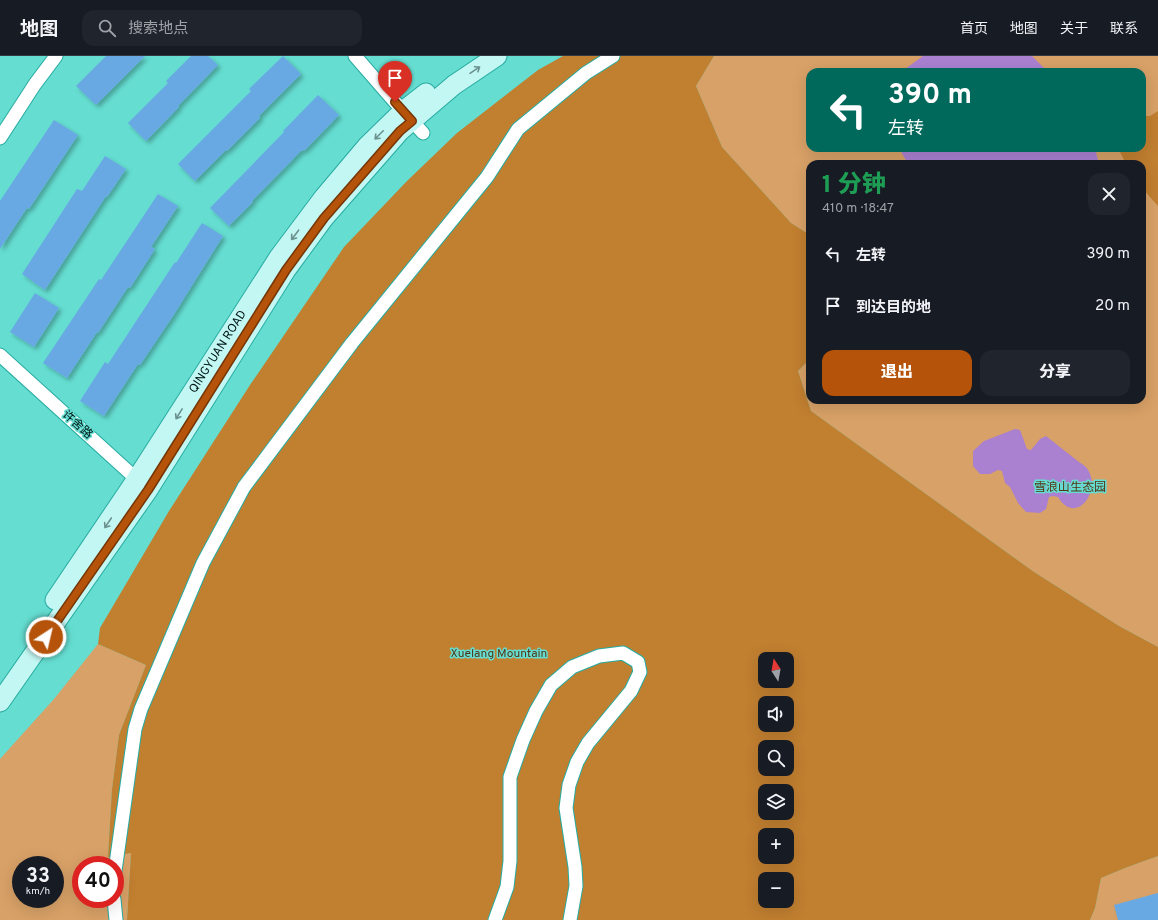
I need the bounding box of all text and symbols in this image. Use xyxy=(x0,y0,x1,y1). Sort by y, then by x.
search box xyxy=(82,10,362,46)
icon: search xyxy=(96,17,118,39)
text: 地图 xyxy=(20,18,58,42)
text: 搜索地点 xyxy=(128,20,188,39)
text: 首页 xyxy=(960,21,988,38)
text: 地图 xyxy=(1010,21,1038,38)
text: 关于 xyxy=(1060,21,1088,38)
text: 联系 xyxy=(1110,21,1138,38)
pin xyxy=(378,61,412,102)
one-way arrow xyxy=(470,66,481,75)
icon: arrive xyxy=(384,67,406,89)
text: 390 m xyxy=(888,78,972,114)
icon: left xyxy=(822,84,874,136)
text: 左转 xyxy=(888,118,924,141)
one-way arrow xyxy=(374,130,384,140)
text: 1 分钟 xyxy=(822,171,886,201)
button: close xyxy=(1088,173,1130,215)
text: 410 m · 18:47 xyxy=(822,201,894,217)
one-way arrow xyxy=(291,229,300,240)
icon: left xyxy=(822,243,844,265)
text: 390 m xyxy=(1087,245,1130,264)
text: 左转 xyxy=(856,247,886,266)
icon: arrive xyxy=(822,295,844,317)
text: 20 m xyxy=(1095,297,1130,316)
text: 到达目的地 xyxy=(856,299,931,318)
street label: QINGYUAN ROAD xyxy=(186,307,251,396)
button: 退出 xyxy=(822,350,972,396)
button: 分享 xyxy=(980,350,1130,396)
street label: 许舍路 xyxy=(58,407,96,443)
one-way arrow xyxy=(174,408,182,420)
park label: 雪浪山生态园 xyxy=(1034,480,1106,496)
one-way arrow xyxy=(104,517,112,528)
position arrow xyxy=(25,616,67,658)
park label: Xuelang Mountain xyxy=(451,646,547,662)
north arrow xyxy=(758,652,794,688)
map controls xyxy=(758,652,794,908)
button: sound xyxy=(758,696,794,732)
button: search xyxy=(758,740,794,776)
button: layers xyxy=(758,784,794,820)
button: + xyxy=(758,828,794,864)
speed limit sign: 40 xyxy=(72,856,124,908)
text: 33 xyxy=(26,864,50,890)
button: − xyxy=(758,872,794,908)
text: km/h xyxy=(26,885,50,898)

